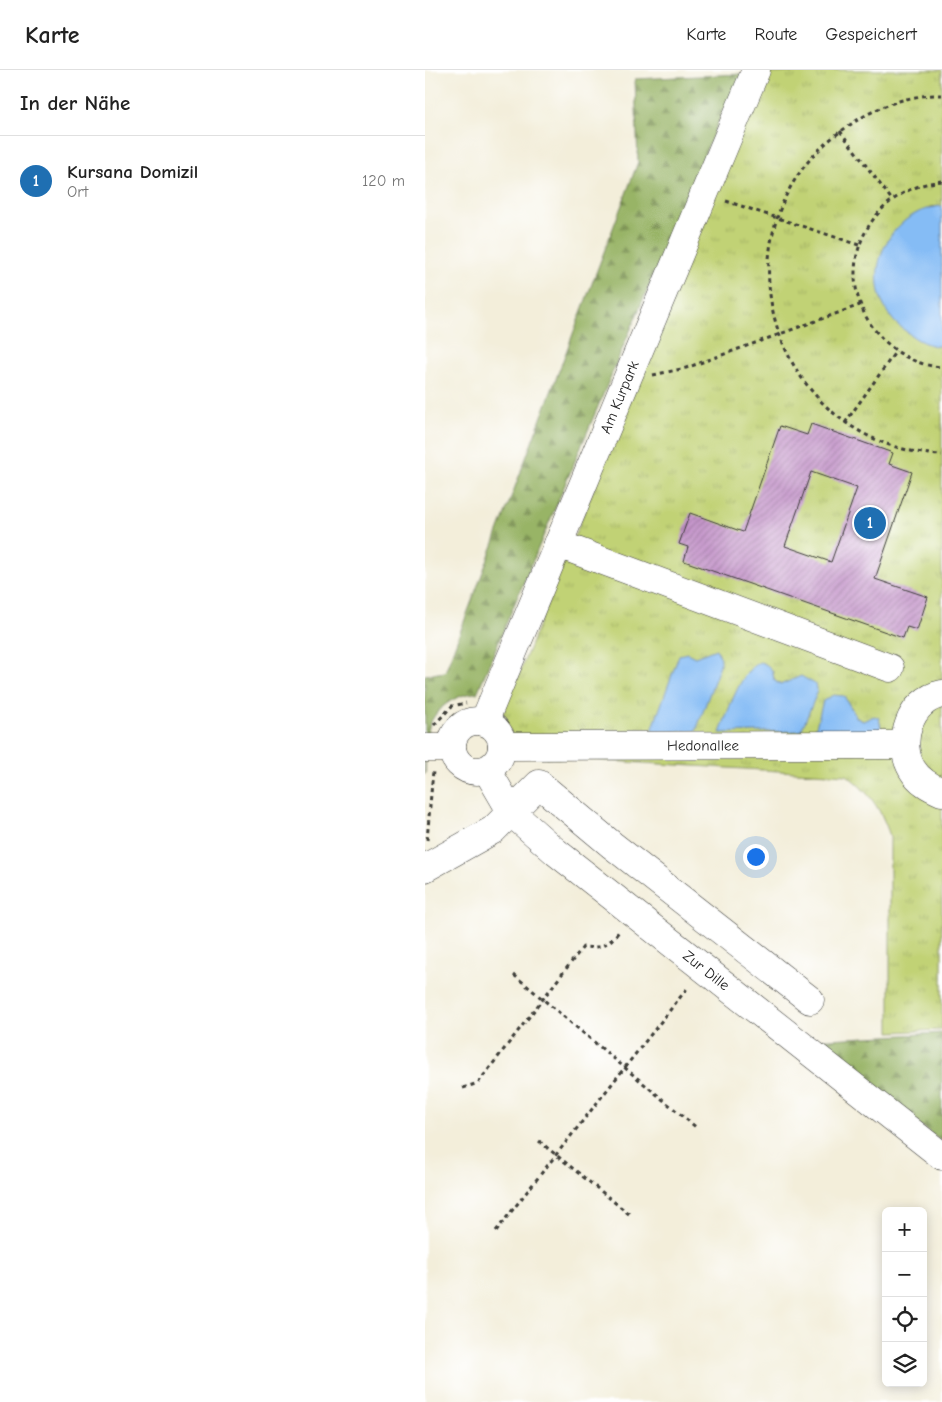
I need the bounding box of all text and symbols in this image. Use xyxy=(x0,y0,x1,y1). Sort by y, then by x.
text: Karte xyxy=(25,21,79,49)
text: Karte xyxy=(686,24,726,45)
text: Route xyxy=(754,24,797,45)
text: Gespeichert xyxy=(825,24,917,45)
text: In der Nähe xyxy=(20,91,130,115)
text: Kursana Domizil xyxy=(67,161,198,183)
text: 1 xyxy=(33,172,39,190)
text: 120 m xyxy=(362,172,405,190)
text: Ort xyxy=(67,183,88,201)
street label: Am Kurpark xyxy=(596,357,643,436)
pin: 1 xyxy=(854,504,886,542)
street label: Hedonallee xyxy=(667,736,739,755)
your location xyxy=(743,844,769,870)
street label: Zur Dille xyxy=(680,947,734,995)
map controls xyxy=(882,1207,927,1387)
button: + xyxy=(882,1207,927,1252)
button: − xyxy=(882,1252,927,1297)
button: locate xyxy=(882,1297,927,1342)
button: layers xyxy=(882,1342,927,1387)

